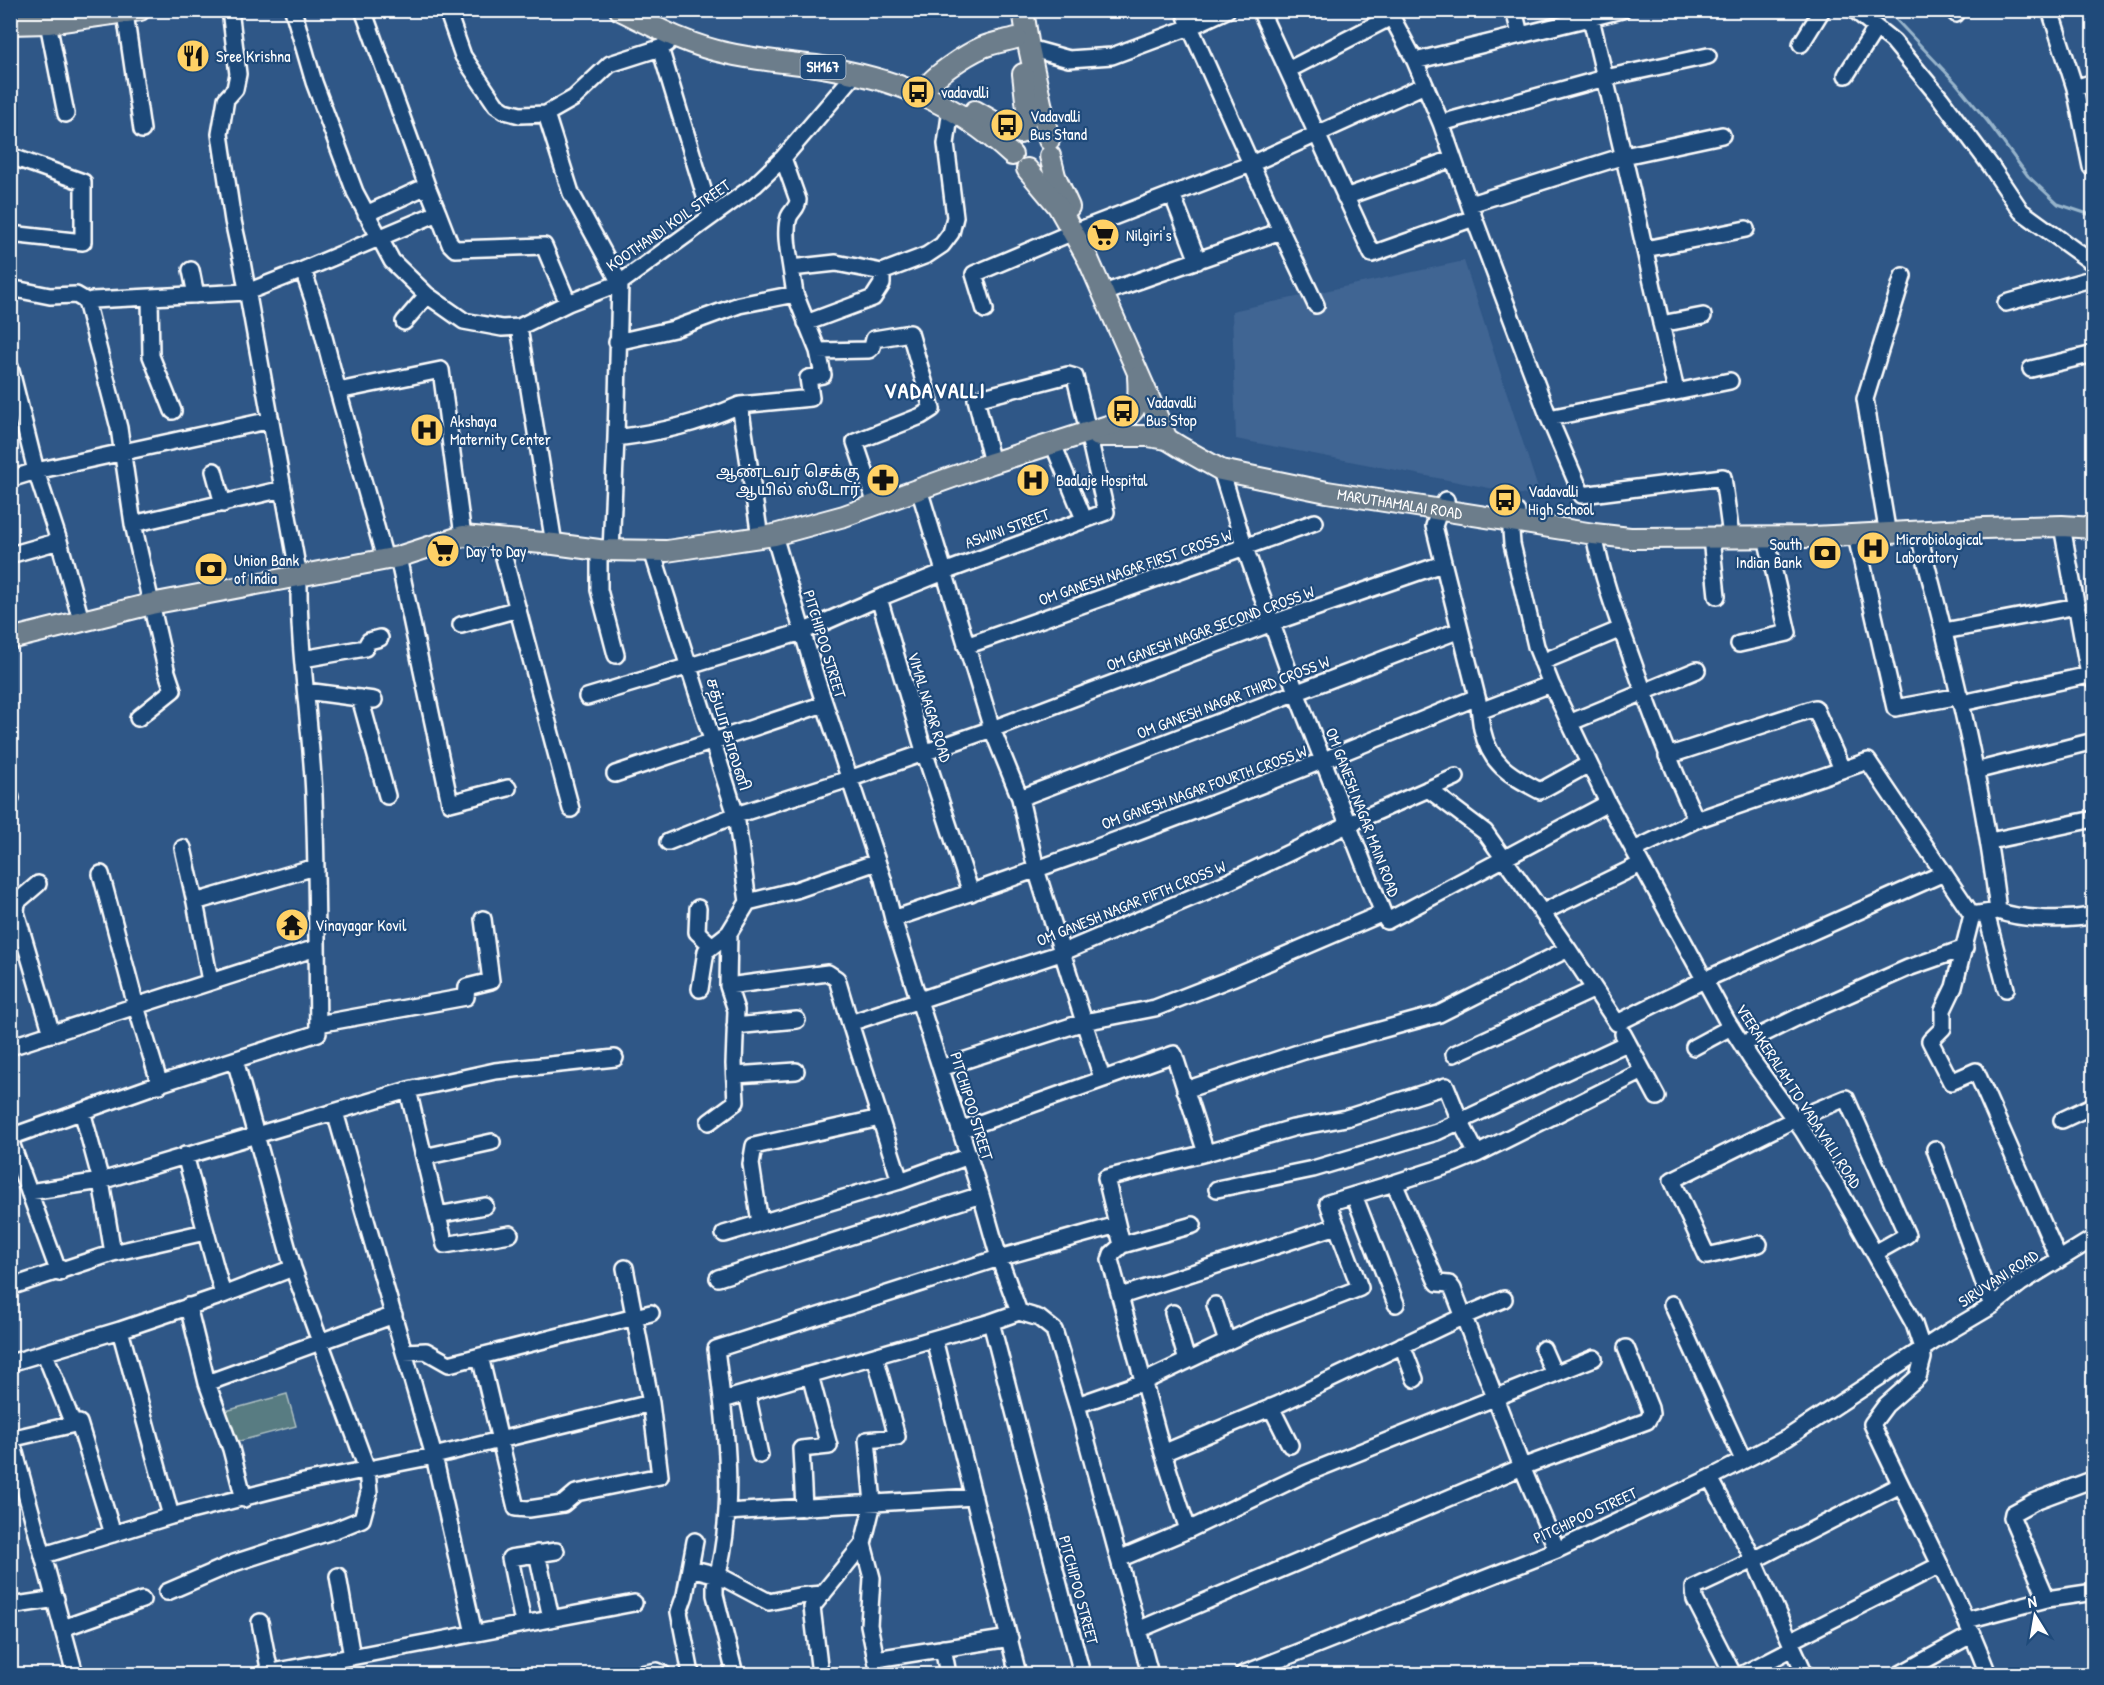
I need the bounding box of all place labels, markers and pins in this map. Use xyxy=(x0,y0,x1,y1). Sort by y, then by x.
restaurant icon: Sree Krishna xyxy=(175,38,211,74)
place label: Sree Krishna xyxy=(216,45,290,67)
bus stop icon: vadavalli xyxy=(900,74,936,110)
place label: vadavalli xyxy=(941,81,989,103)
place label: Vadavalli Bus Stand xyxy=(1030,105,1087,145)
bus stop icon: Vadavalli Bus Stand xyxy=(989,107,1025,143)
supermarket icon: Nilgiri's xyxy=(1085,217,1121,253)
place label: Nilgiri's xyxy=(1126,224,1172,246)
place label: Vadavalli Bus Stop xyxy=(1146,391,1197,431)
bus stop icon: Vadavalli Bus Stop xyxy=(1105,393,1141,429)
place label: Akshaya Maternity Center xyxy=(450,410,551,450)
hospital icon: Akshaya Maternity Center xyxy=(409,412,445,448)
place label: ஆண்டவர் செக்கு ஆயில் ஸ்டோர் xyxy=(716,460,860,501)
pharmacy icon: ஆண்டவர் செக்கு ஆயில் ஸ்டோர் xyxy=(865,462,901,498)
hospital icon: Baalaje Hospital xyxy=(1015,462,1051,498)
place label: Baalaje Hospital xyxy=(1056,469,1148,491)
place label: Vadavalli High School xyxy=(1528,480,1595,520)
bus stop icon: Vadavalli High School xyxy=(1487,482,1523,518)
place label: Microbiological Laboratory xyxy=(1896,528,1983,568)
hospital icon: Microbiological Laboratory xyxy=(1855,530,1891,566)
supermarket icon: Day to Day xyxy=(425,533,461,569)
place label: South Indian Bank xyxy=(1736,533,1802,573)
bank icon: South Indian Bank xyxy=(1807,535,1843,571)
place label: Day to Day xyxy=(466,540,527,562)
place label: Union Bank of India xyxy=(234,549,300,589)
bank icon: Union Bank of India xyxy=(193,551,229,587)
temple icon: Vinayagar Kovil xyxy=(274,907,310,943)
place label: Vinayagar Kovil xyxy=(315,914,407,936)

